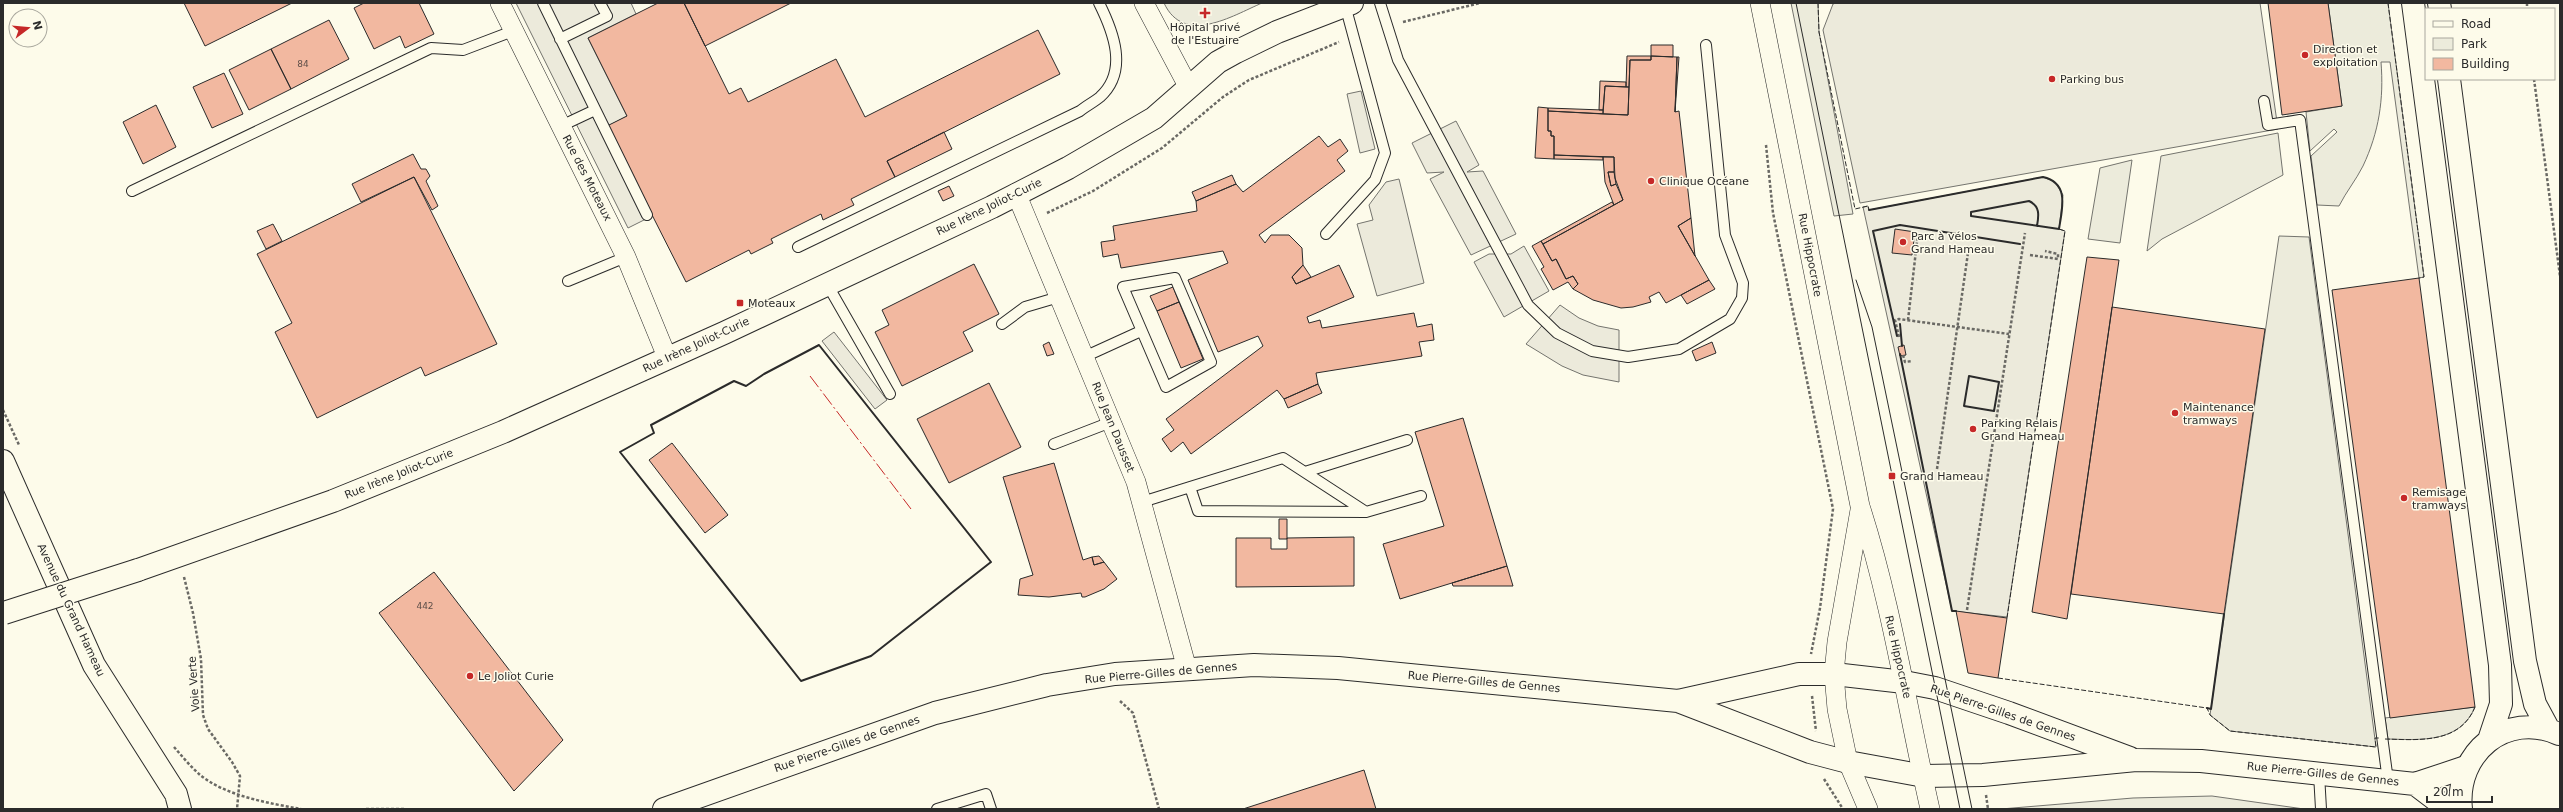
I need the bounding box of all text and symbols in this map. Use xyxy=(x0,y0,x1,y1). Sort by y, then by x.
marker: Hôpital privé de l'Estuaire xyxy=(1199,7,1211,19)
north arrow xyxy=(8,8,48,48)
legend xyxy=(2425,8,2555,80)
text: Road xyxy=(2461,17,2491,31)
text: N xyxy=(30,19,45,32)
place label: Hôpital privé de l'Estuaire xyxy=(1170,21,1240,47)
text: Park xyxy=(2461,37,2487,51)
place label: Direction et exploitation xyxy=(2313,43,2378,69)
marker: Direction et exploitation xyxy=(2300,50,2310,60)
text: Building xyxy=(2461,57,2510,71)
house number: 84 xyxy=(297,59,309,69)
place label: Parking bus xyxy=(2060,73,2124,86)
marker: Parking bus xyxy=(2047,74,2057,84)
street label: Rue des Moteaux xyxy=(560,133,615,224)
place label: Clinique Océane xyxy=(1659,175,1749,188)
street label: Rue Irène Joliot-Curie xyxy=(934,176,1044,238)
marker: Clinique Océane xyxy=(1646,176,1656,186)
street label: Rue Hippocrate xyxy=(1796,212,1825,298)
place label: Parc à vélos Grand Hameau xyxy=(1911,230,1994,256)
marker: Parc à vélos Grand Hameau xyxy=(1898,237,1908,247)
place label: Moteaux xyxy=(748,297,796,310)
marker: Moteaux xyxy=(735,298,745,308)
street label: Rue Irène Joliot-Curie xyxy=(641,314,752,375)
street label: Rue Jean Dausset xyxy=(1089,380,1137,475)
place label: Maintenance tramways xyxy=(2183,401,2254,427)
marker: Maintenance tramways xyxy=(2170,408,2180,418)
place label: Parking Relais Grand Hameau xyxy=(1981,417,2064,443)
marker: Parking Relais Grand Hameau xyxy=(1968,424,1978,434)
street label: Rue Irène Joliot-Curie xyxy=(343,446,455,502)
place label: Grand Hameau xyxy=(1900,470,1983,483)
marker: Grand Hameau xyxy=(1887,471,1897,481)
place label: Remisage tramways xyxy=(2412,486,2467,512)
marker: Remisage tramways xyxy=(2399,493,2409,503)
street label: Avenue du Grand Hameau xyxy=(34,541,108,679)
house number: 442 xyxy=(416,601,434,611)
street label: Rue Hippocrate xyxy=(1882,614,1914,700)
street label: Voie Verte xyxy=(186,656,202,712)
street label: Rue Pierre-Gilles de Gennes xyxy=(1084,660,1238,686)
street label: Rue Pierre-Gilles de Gennes xyxy=(1407,669,1561,695)
place label: Le Joliot Curie xyxy=(478,670,554,683)
marker: Le Joliot Curie xyxy=(465,671,475,681)
street label: Rue Pierre-Gilles de Gennes xyxy=(1929,682,2078,744)
street label: Rue Pierre-Gilles de Gennes xyxy=(773,713,922,775)
street label: Rue Pierre-Gilles de Gennes xyxy=(2246,760,2400,788)
scale bar xyxy=(2427,778,2492,804)
text: 20 m xyxy=(2433,785,2464,799)

